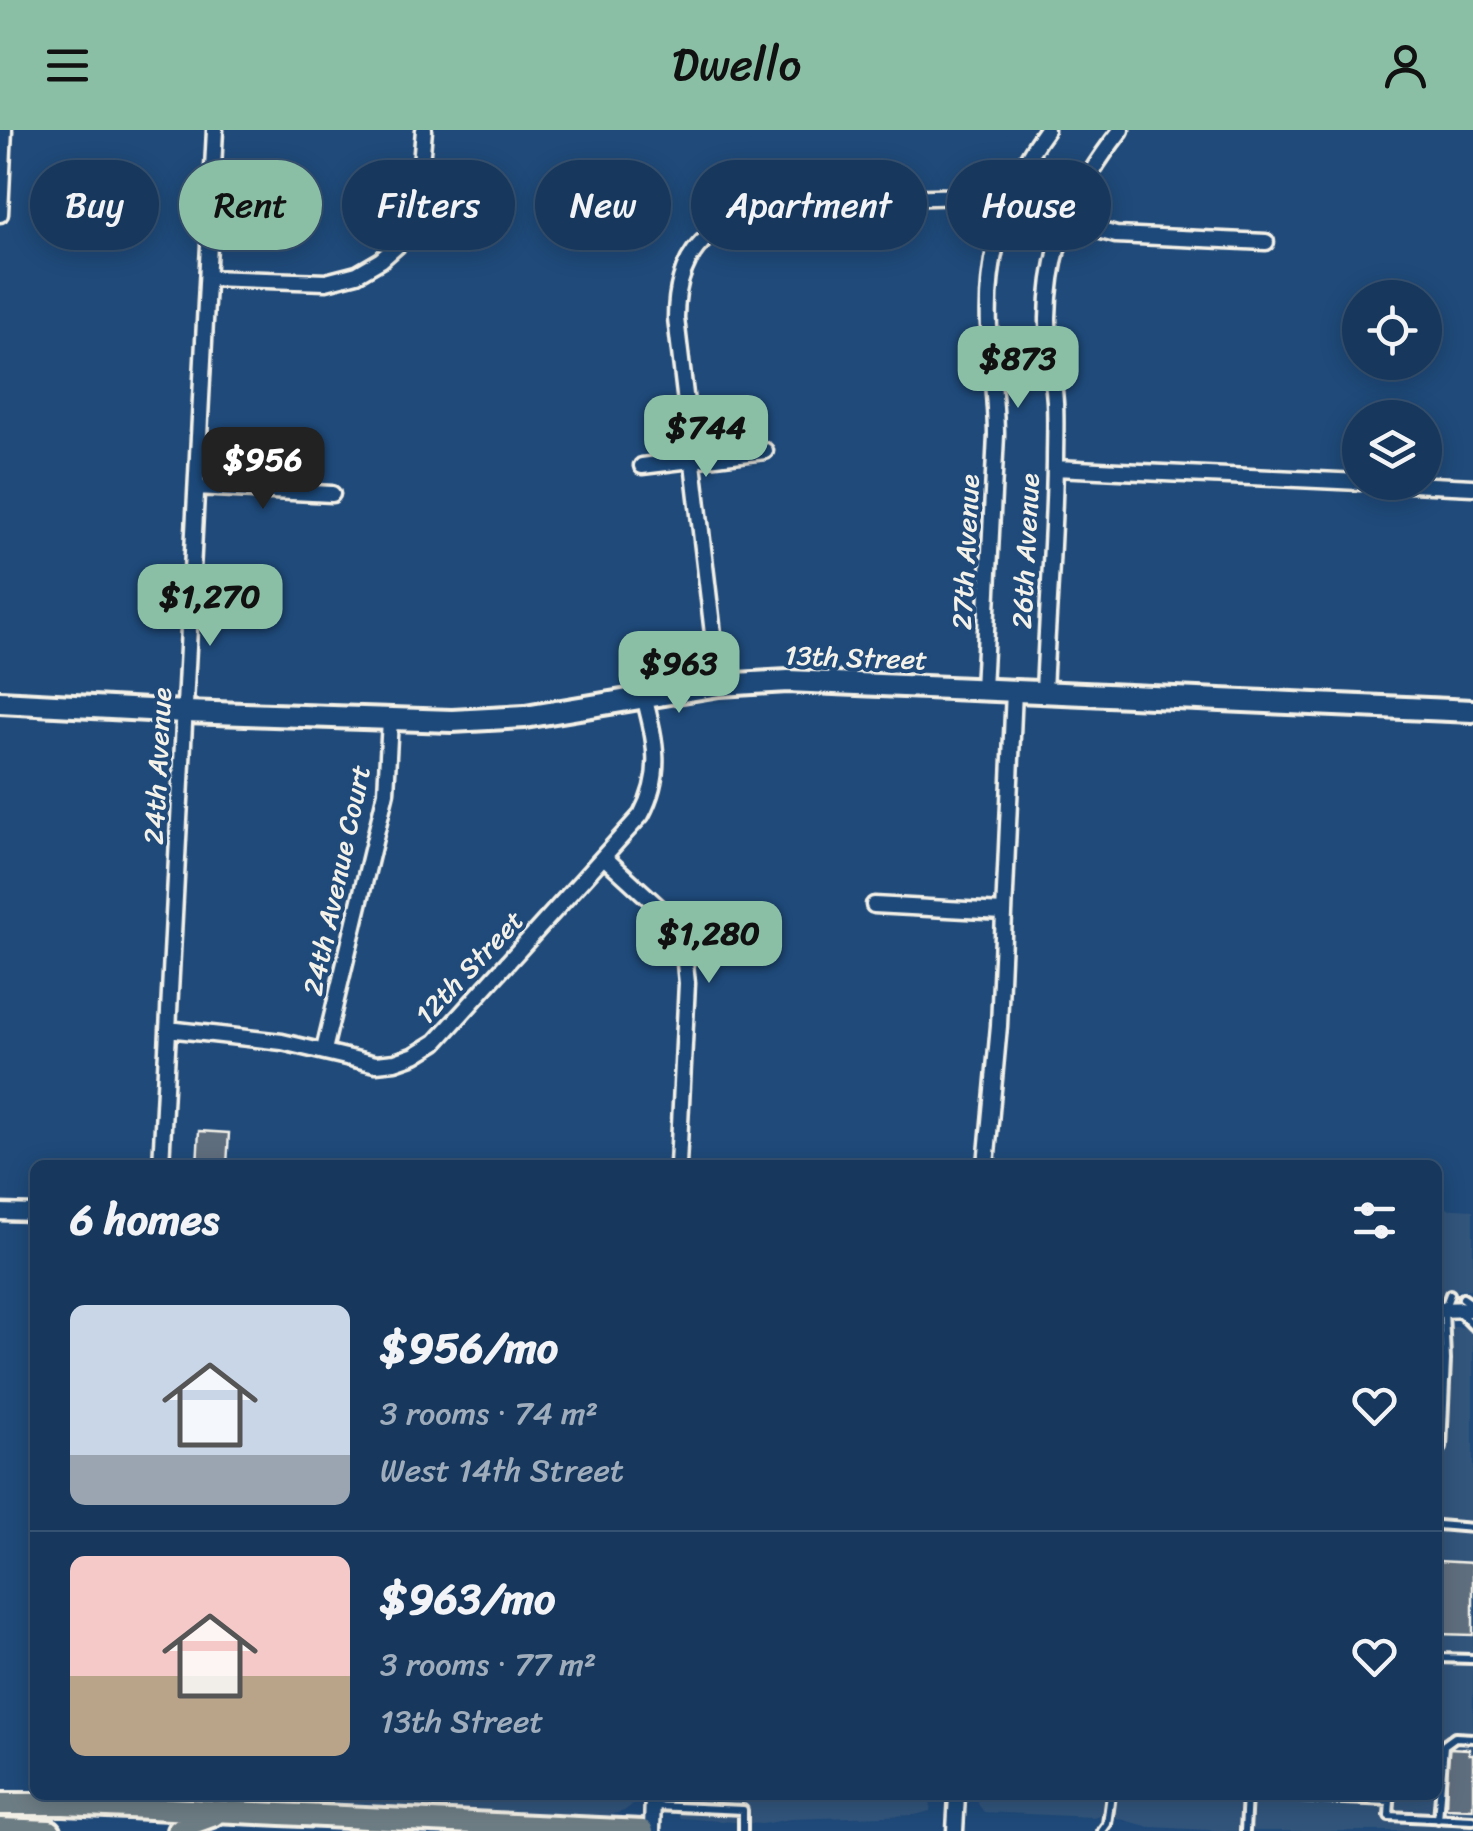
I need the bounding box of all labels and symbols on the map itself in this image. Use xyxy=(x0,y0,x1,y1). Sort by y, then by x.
pin: $873 xyxy=(959,326,1077,411)
pin: $744 xyxy=(647,395,765,480)
pin: $956 xyxy=(204,427,322,512)
street label: 26th Avenue xyxy=(997,472,1054,630)
street label: 27th Avenue xyxy=(937,473,994,631)
pin: $1,270 xyxy=(129,564,291,649)
pin: $963 xyxy=(620,631,738,716)
street label: 13th Street xyxy=(784,631,928,684)
street label: 24th Avenue xyxy=(129,686,186,846)
street label: 24th Avenue Court xyxy=(288,760,385,1000)
street label: 12th Street xyxy=(402,898,536,1037)
pin: $1,280 xyxy=(628,901,790,986)

